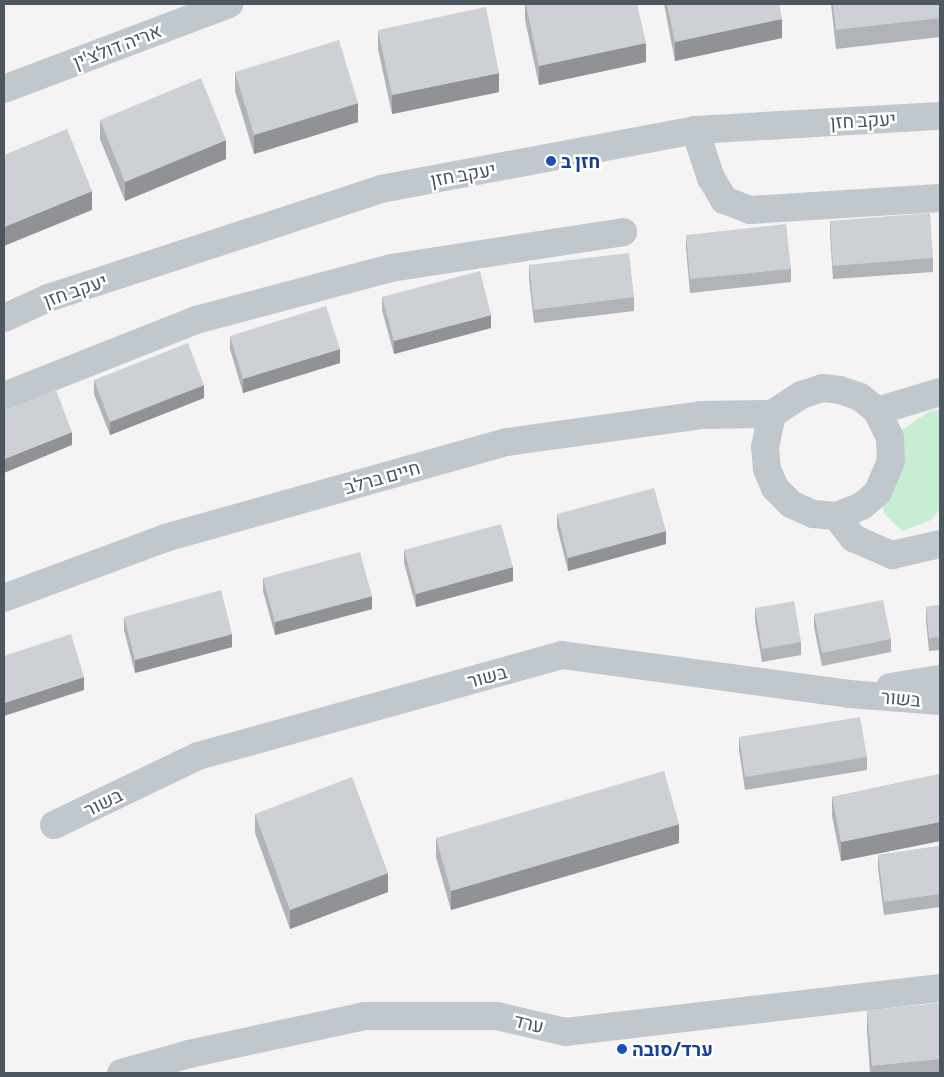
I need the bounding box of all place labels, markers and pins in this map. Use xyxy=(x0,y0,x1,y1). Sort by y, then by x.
place label: חזן ב xyxy=(561,150,600,172)
marker: חזן ב xyxy=(545,155,557,167)
place label: ערד/סובה xyxy=(632,1038,713,1060)
marker: ערד/סובה xyxy=(616,1043,628,1055)

